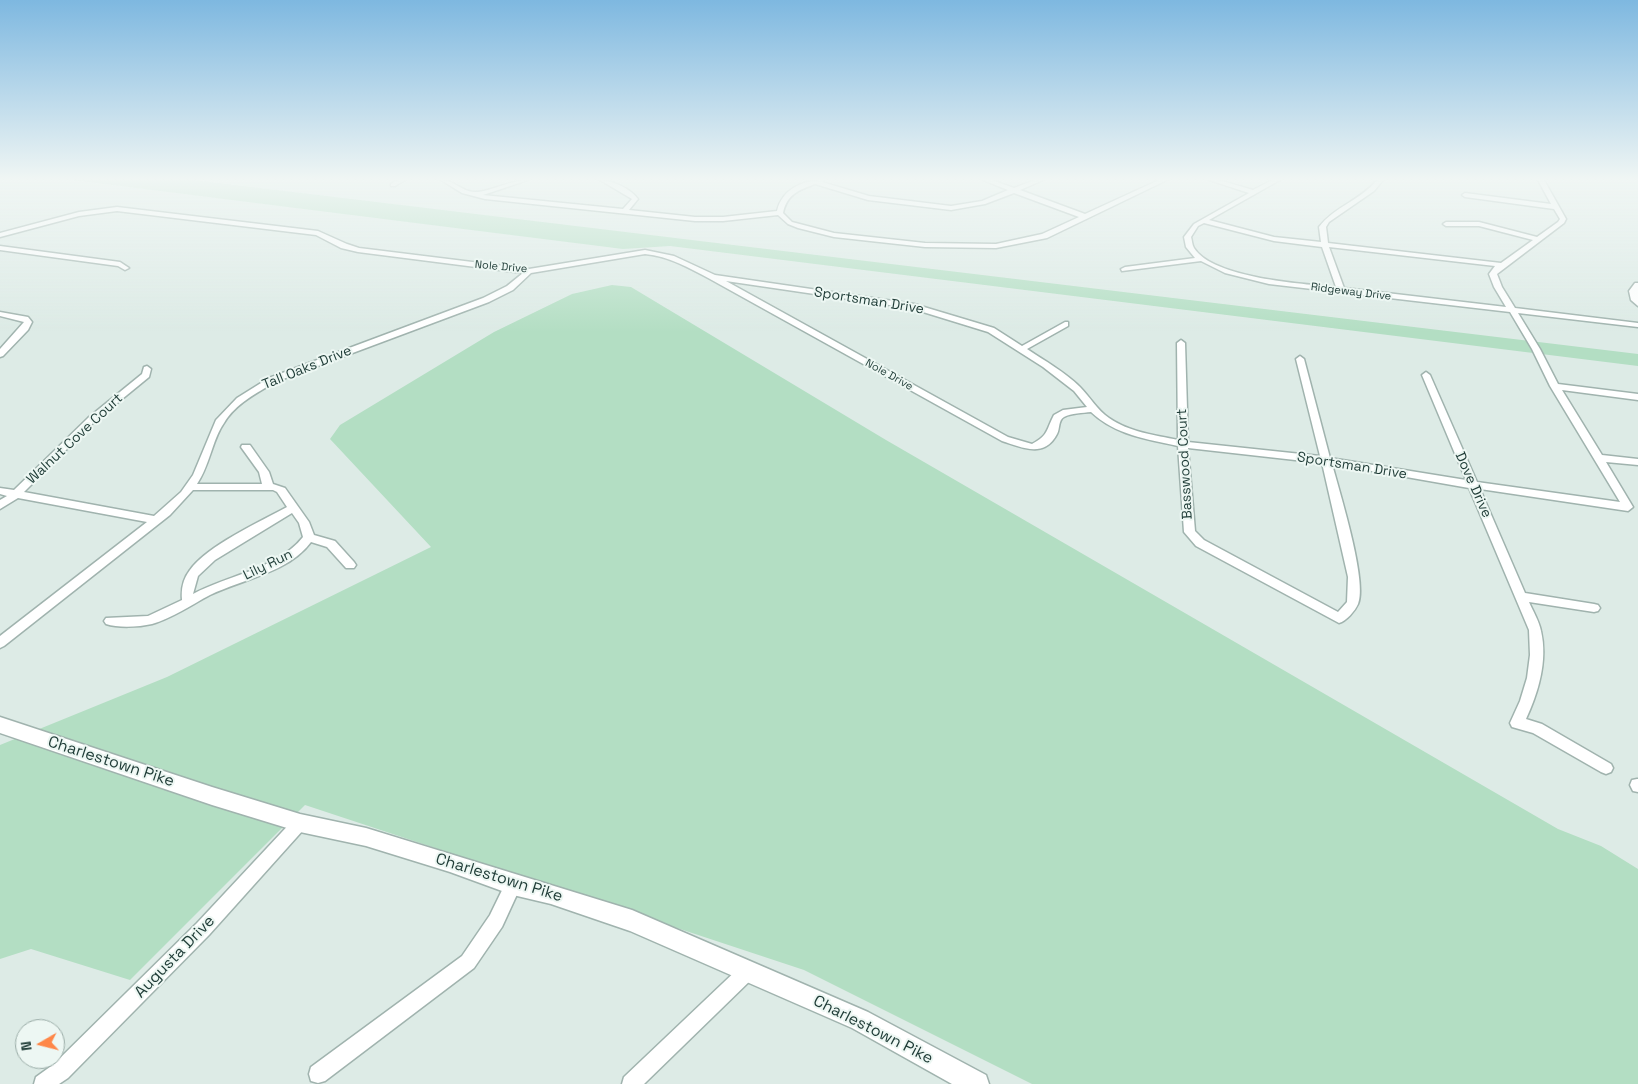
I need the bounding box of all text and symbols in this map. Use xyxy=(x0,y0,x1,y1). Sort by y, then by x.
street label: Nole Drive xyxy=(474,258,528,276)
street label: Ridgeway Drive xyxy=(1310,281,1392,303)
street label: Sportsman Drive xyxy=(813,284,925,318)
street label: Tall Oaks Drive xyxy=(260,342,354,394)
street label: Nole Drive xyxy=(863,357,915,393)
street label: Walnut Cove Court xyxy=(24,390,126,488)
street label: Basswood Court xyxy=(1174,408,1196,520)
street label: Sportsman Drive xyxy=(1296,449,1408,483)
street label: Dove Drive xyxy=(1451,449,1495,521)
street label: Lily Run xyxy=(241,546,295,584)
street label: Charlestown Pike xyxy=(45,733,177,791)
street label: Charlestown Pike xyxy=(433,850,565,906)
street label: Augusta Drive xyxy=(131,912,219,1002)
street label: Charlestown Pike xyxy=(810,992,936,1068)
north arrow xyxy=(15,1019,65,1069)
text: N xyxy=(17,1040,36,1052)

